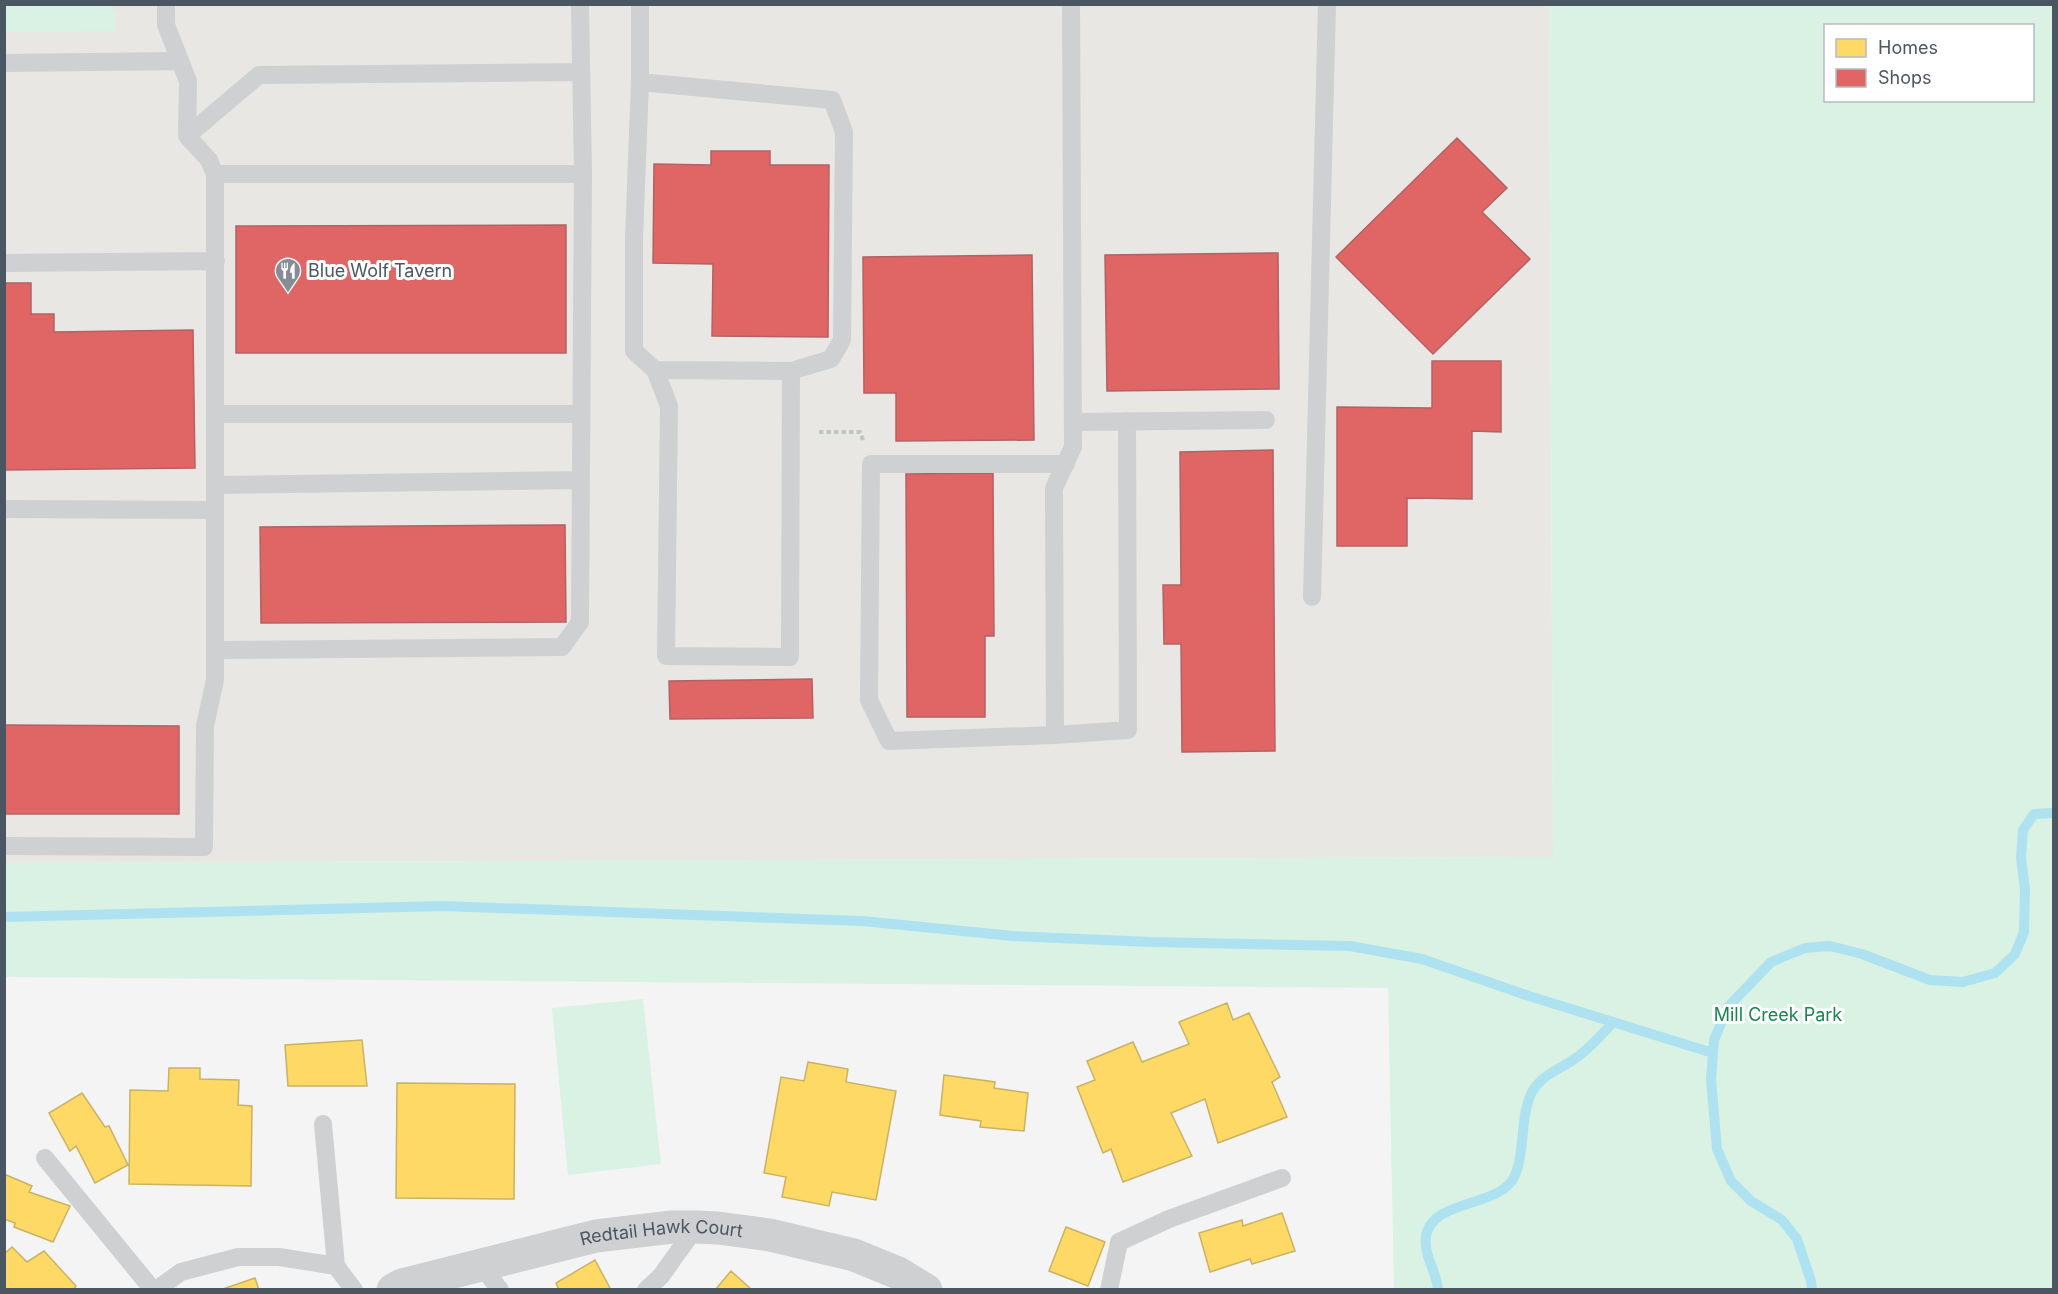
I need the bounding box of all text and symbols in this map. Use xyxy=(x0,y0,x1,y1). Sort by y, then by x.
legend xyxy=(1824,24,2034,102)
text: Homes xyxy=(1878,37,1938,58)
text: Shops xyxy=(1878,67,1932,88)
restaurant icon: Blue Wolf Tavern xyxy=(273,256,303,294)
place label: Blue Wolf Tavern xyxy=(308,260,452,281)
park label: Mill Creek Park xyxy=(1714,1004,1842,1025)
street label: Redtail Hawk Court xyxy=(578,1216,744,1250)

